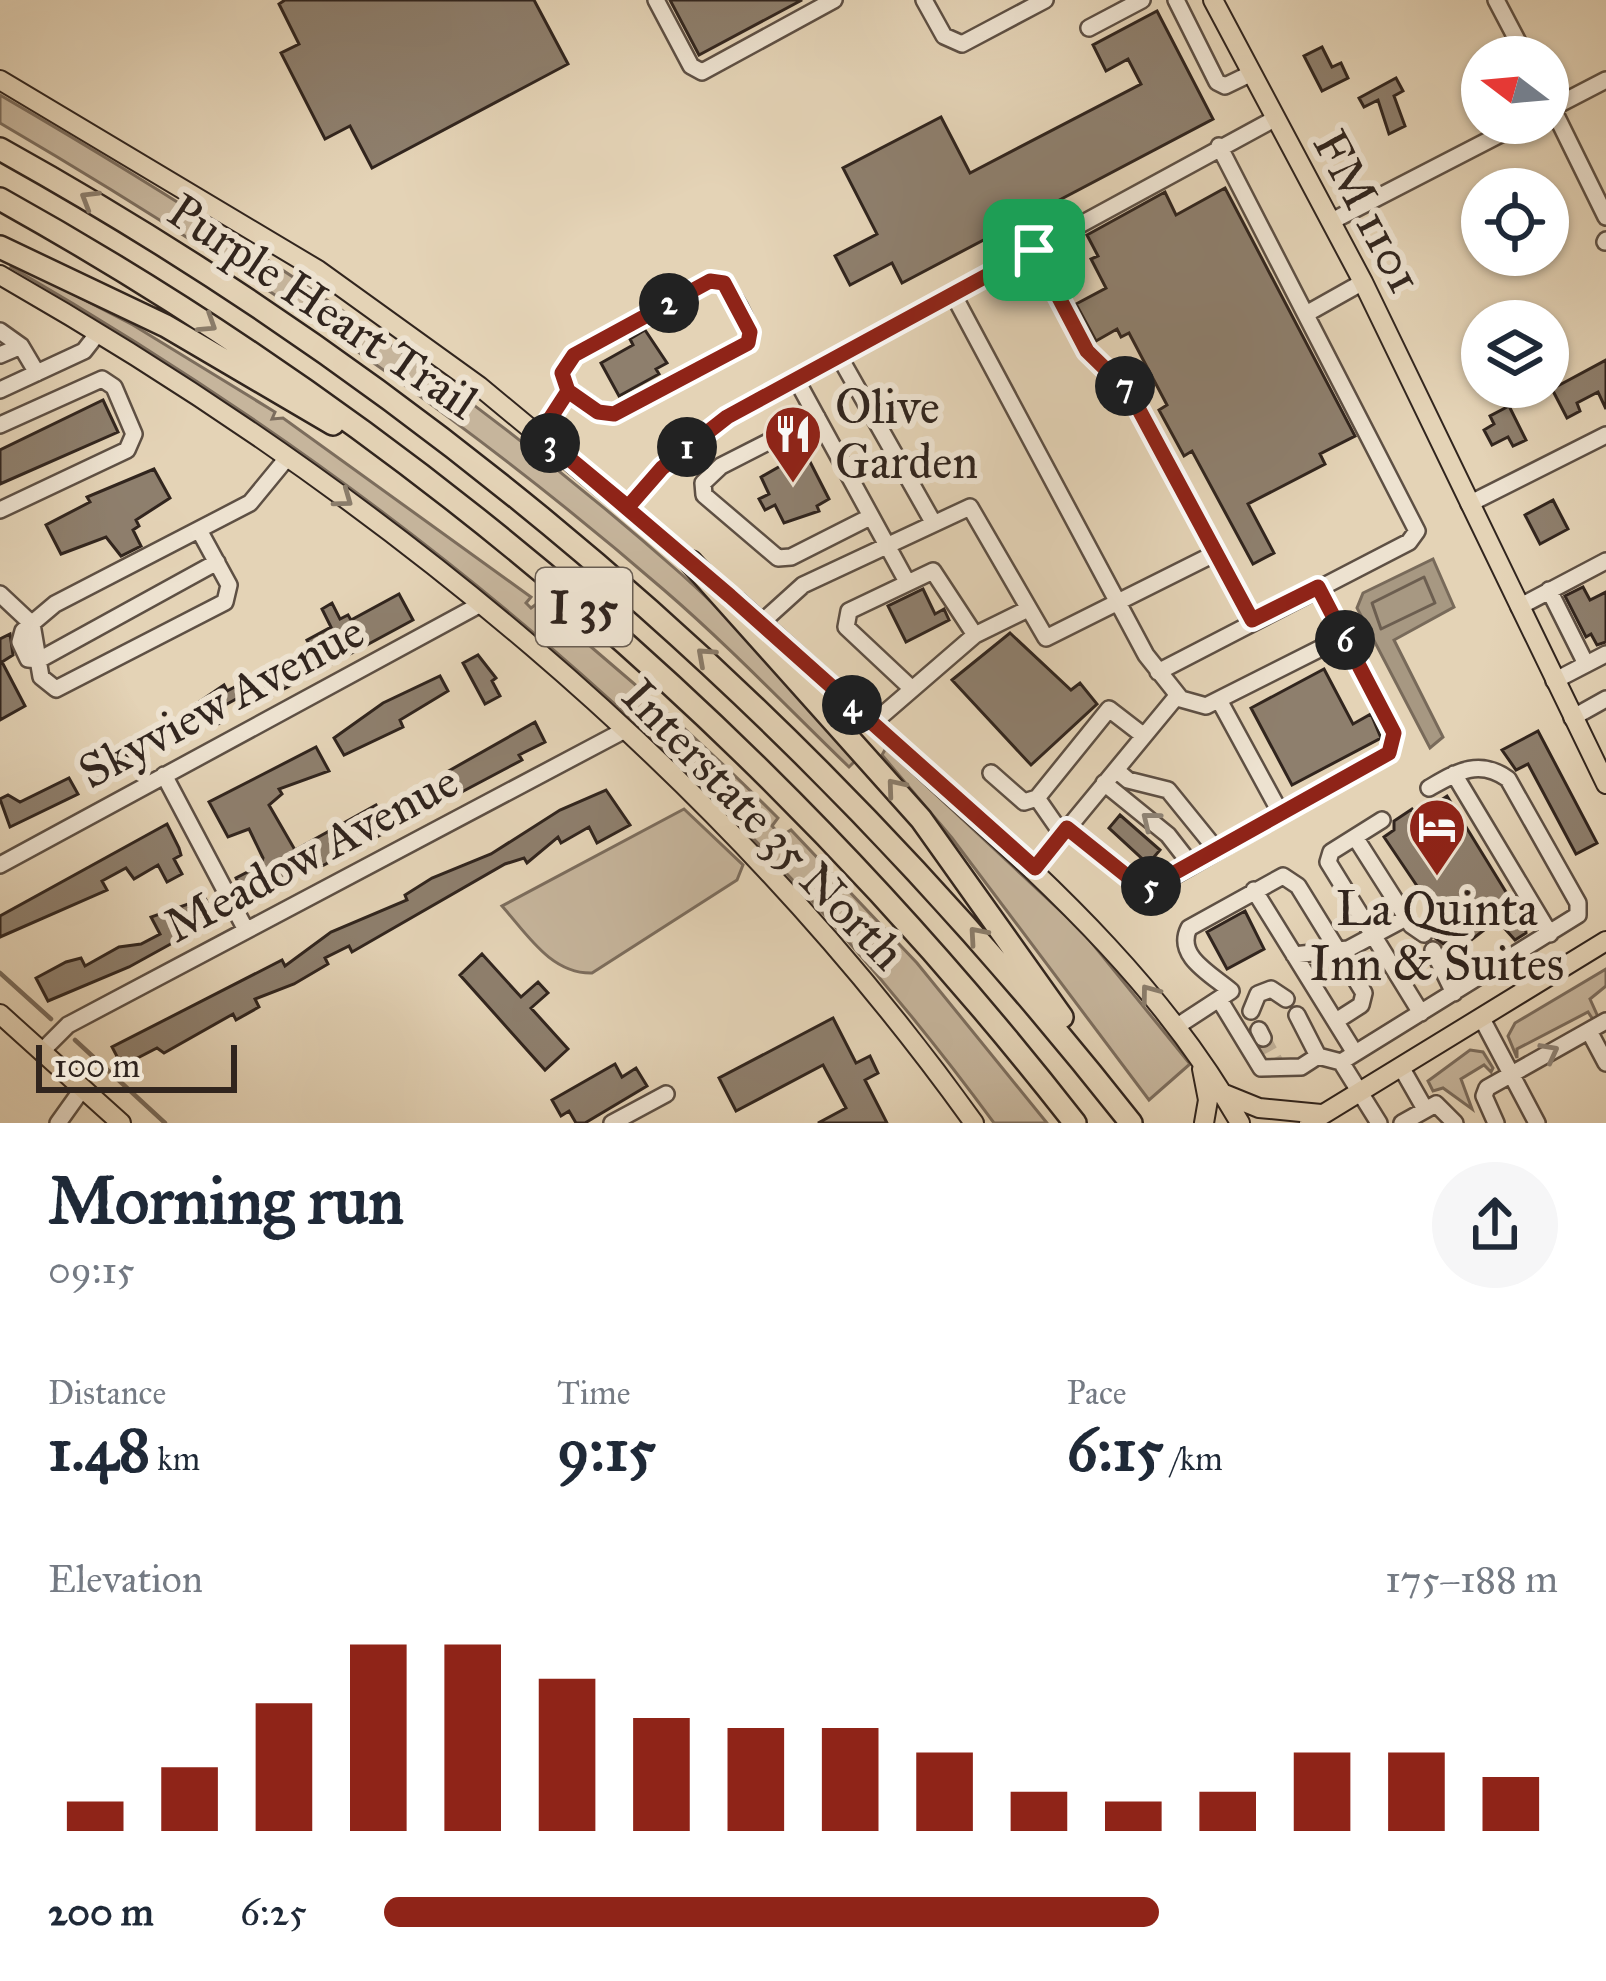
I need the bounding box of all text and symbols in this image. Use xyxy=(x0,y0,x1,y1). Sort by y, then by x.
north arrow xyxy=(1461,36,1569,144)
map controls xyxy=(1461,36,1569,408)
street label: FM 1101 xyxy=(1301,120,1435,302)
button: locate xyxy=(1461,168,1569,276)
street label: Purple Heart Trail xyxy=(157,181,489,431)
one-way arrow xyxy=(80,191,102,214)
pin xyxy=(983,199,1085,301)
icon: arrive xyxy=(1001,217,1067,283)
pin: 2 xyxy=(639,273,699,333)
text: 2 xyxy=(661,283,677,323)
button: layers xyxy=(1461,300,1569,408)
one-way arrow xyxy=(195,310,217,333)
pin: 7 xyxy=(1095,356,1155,416)
text: 7 xyxy=(1116,366,1134,406)
place label: Olive Garden xyxy=(835,377,978,491)
restaurant icon: Olive Garden xyxy=(762,403,824,485)
pin: 3 xyxy=(520,413,580,473)
pin: 1 xyxy=(657,417,717,477)
text: 3 xyxy=(543,423,557,463)
text: 1 xyxy=(680,427,694,467)
one-way arrow xyxy=(331,485,352,507)
road number: I 35 xyxy=(536,568,632,646)
street label: Skyview Avenue xyxy=(68,601,374,801)
pin: 6 xyxy=(1315,610,1375,670)
text: 6 xyxy=(1337,620,1353,660)
one-way arrow xyxy=(697,649,718,670)
street label: Interstate 35 North xyxy=(610,666,918,982)
pin: 4 xyxy=(822,675,882,735)
text: 4 xyxy=(843,685,861,725)
street label: Meadow Avenue xyxy=(154,751,468,955)
one-way arrow xyxy=(887,779,909,801)
hotel icon: La Quinta Inn & Suites xyxy=(1406,796,1468,878)
one-way arrow xyxy=(1141,813,1163,835)
pin: 5 xyxy=(1121,856,1181,916)
text: 5 xyxy=(1143,866,1159,906)
place label: La Quinta Inn & Suites xyxy=(1310,879,1564,993)
one-way arrow xyxy=(970,927,991,949)
one-way arrow xyxy=(1142,984,1164,1006)
scale bar xyxy=(36,1039,237,1092)
one-way arrow xyxy=(1537,1043,1559,1066)
text: 100 m xyxy=(54,1046,140,1086)
text: Morning run xyxy=(48,1160,404,1241)
button: share xyxy=(1432,1162,1558,1288)
text: 09:15 xyxy=(48,1246,135,1294)
text: Distance xyxy=(48,1373,166,1413)
text: Time xyxy=(557,1373,630,1413)
text: Pace xyxy=(1067,1373,1127,1413)
text: 1.48 xyxy=(48,1413,150,1486)
text: 9:15 xyxy=(557,1413,656,1486)
text: 6:15 xyxy=(1067,1413,1164,1486)
text: km xyxy=(150,1439,200,1479)
text: /km xyxy=(1164,1439,1223,1479)
text: Elevation xyxy=(48,1555,203,1603)
text: 175–188 m xyxy=(1385,1555,1558,1603)
text: 200 m xyxy=(48,1888,154,1936)
text: 6:25 xyxy=(240,1888,307,1936)

